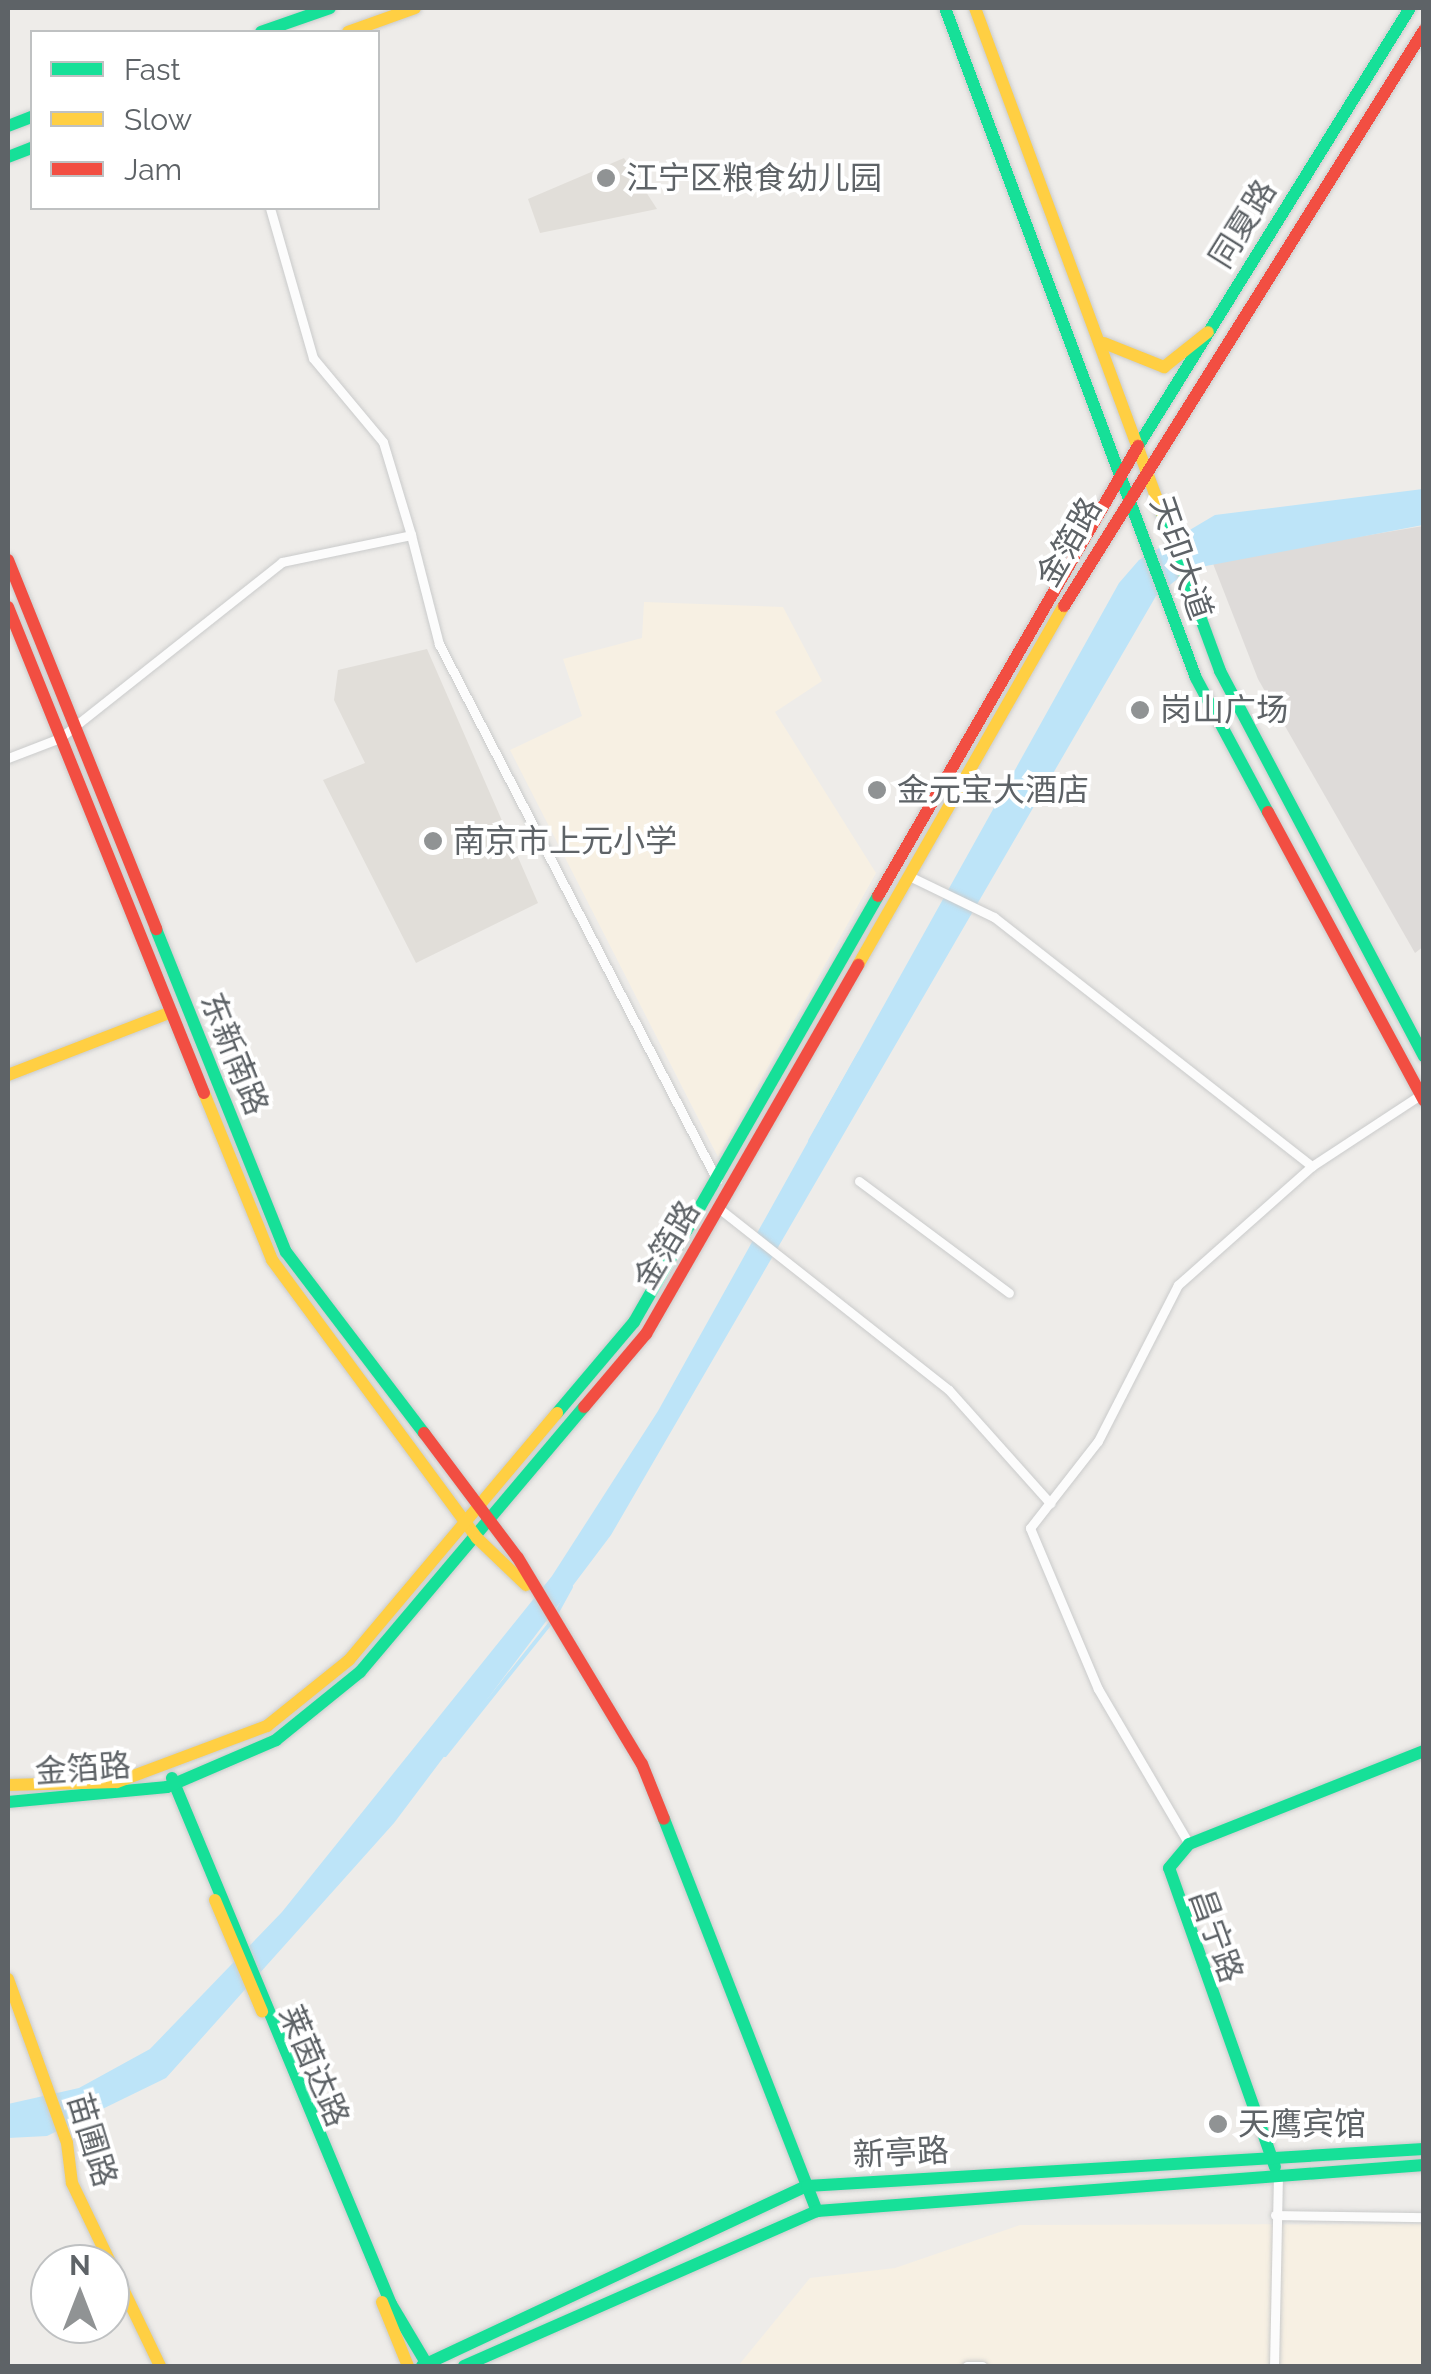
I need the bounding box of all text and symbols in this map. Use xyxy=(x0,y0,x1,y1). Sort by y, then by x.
legend xyxy=(30,30,380,210)
text: Fast xyxy=(124,52,181,87)
text: Slow xyxy=(124,102,192,137)
text: Jam xyxy=(124,152,182,187)
place label: 江宁区粮食幼儿园 xyxy=(626,159,882,197)
marker: 江宁区粮食幼儿园 xyxy=(595,167,617,189)
street label: 同夏路 xyxy=(1201,173,1285,275)
street label: 金箔路 xyxy=(1028,491,1110,593)
street label: 天印大道 xyxy=(1142,491,1220,625)
place label: 岗山广场 xyxy=(1160,691,1288,729)
marker: 岗山广场 xyxy=(1129,699,1151,721)
place label: 金元宝大酒店 xyxy=(897,771,1089,809)
marker: 金元宝大酒店 xyxy=(866,779,888,801)
place label: 南京市上元小学 xyxy=(453,822,677,860)
marker: 南京市上元小学 xyxy=(422,830,444,852)
street label: 东新南路 xyxy=(192,987,276,1121)
street label: 金箔路 xyxy=(626,1194,708,1296)
street label: 金箔路 xyxy=(34,1746,132,1792)
street label: 昌宁路 xyxy=(1182,1884,1250,1988)
street label: 莱茵达路 xyxy=(271,2000,357,2132)
street label: 苗圃路 xyxy=(60,2088,124,2192)
place label: 天鹰宾馆 xyxy=(1238,2105,1366,2143)
marker: 天鹰宾馆 xyxy=(1207,2113,1229,2135)
street label: 新亭路 xyxy=(852,2131,950,2175)
north arrow xyxy=(30,2244,130,2344)
text: N xyxy=(69,2249,91,2282)

